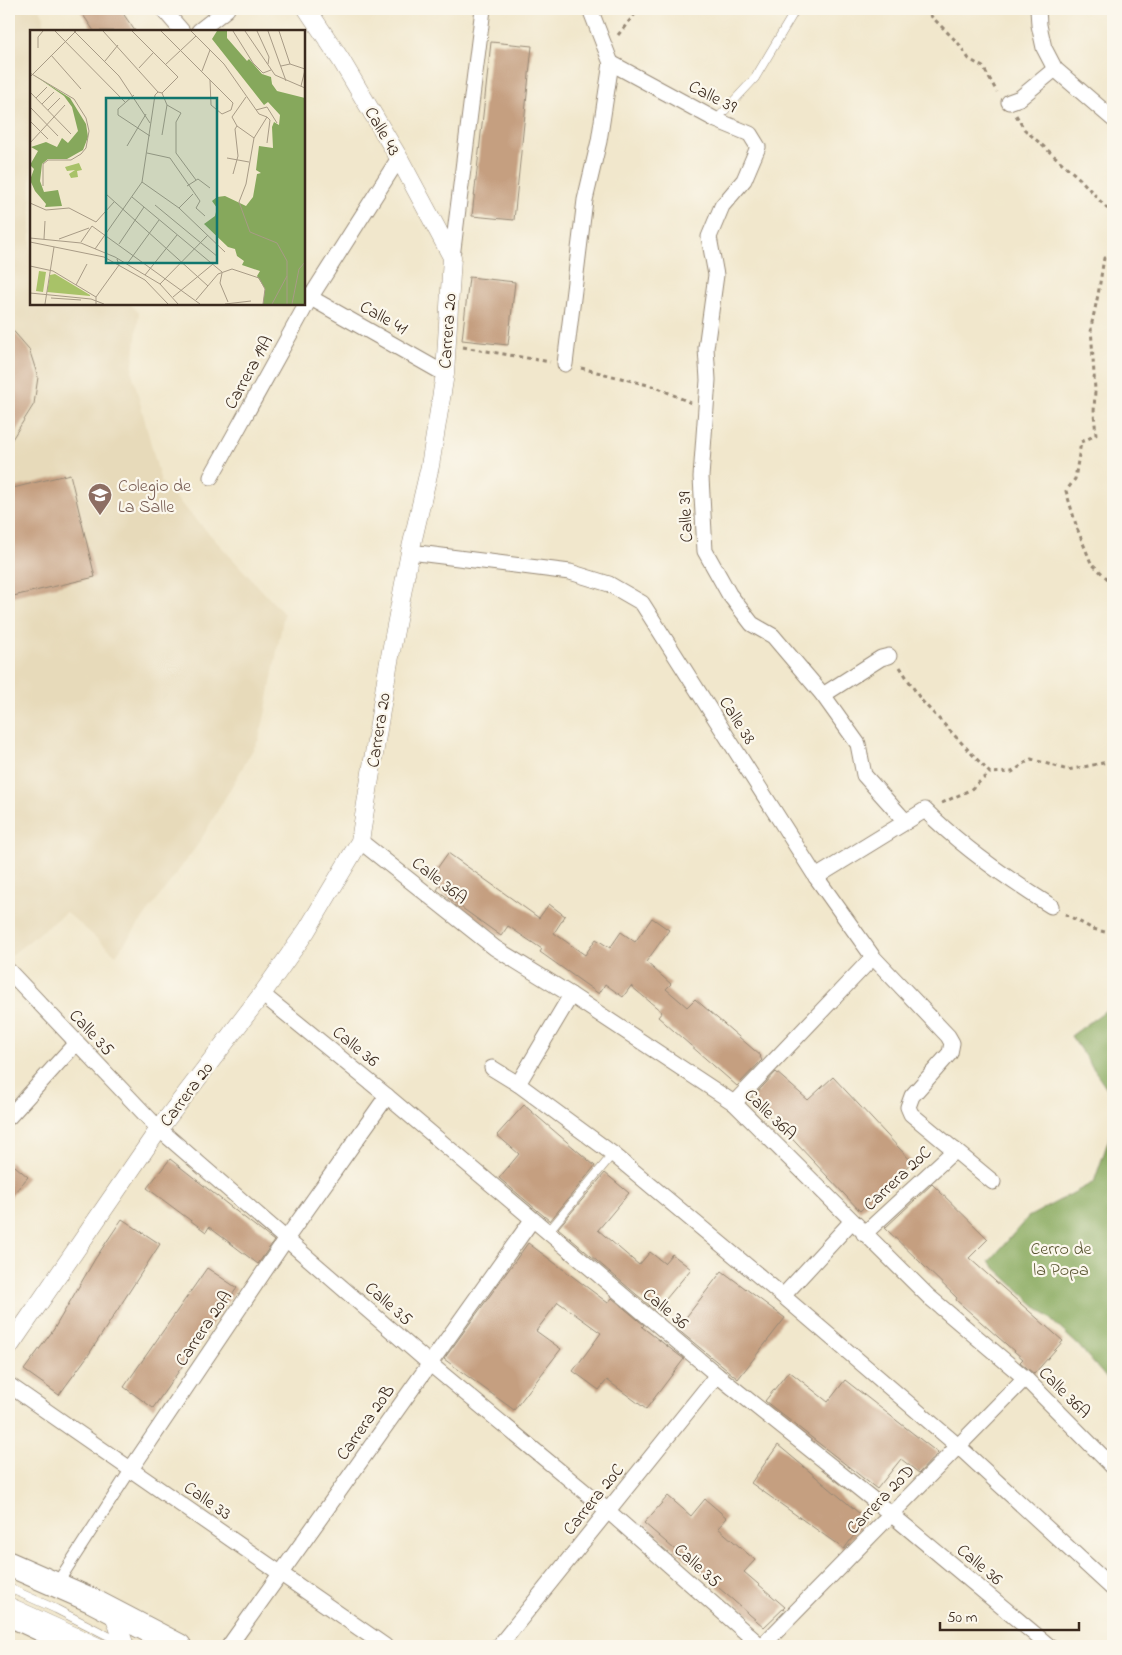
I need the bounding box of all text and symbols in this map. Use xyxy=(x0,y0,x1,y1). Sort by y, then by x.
inset map xyxy=(30,30,305,305)
street label: Calle 39 xyxy=(683,75,741,121)
street label: Calle 43 xyxy=(357,103,406,161)
street label: Carrera 20 xyxy=(433,292,465,370)
street label: Calle 41 xyxy=(354,295,412,343)
street label: Carrera 19A xyxy=(219,331,281,415)
place label: Colegio de La Salle xyxy=(118,474,192,521)
school or university icon: Colegio de La Salle xyxy=(87,482,113,516)
street label: Calle 39 xyxy=(673,490,701,543)
street label: Carrera 20 xyxy=(361,691,399,770)
street label: Calle 38 xyxy=(711,692,761,750)
street label: Calle 36A xyxy=(405,851,472,912)
street label: Calle 35 xyxy=(62,1004,119,1063)
street label: Calle 36 xyxy=(326,1021,384,1075)
street label: Carrera 20 xyxy=(155,1057,221,1133)
street label: Calle 36A xyxy=(737,1084,802,1147)
street label: Carrera 20C xyxy=(858,1141,938,1218)
park label: Cerro de la Popa xyxy=(1030,1237,1093,1284)
street label: Calle 35 xyxy=(358,1276,417,1333)
street label: Calle 36 xyxy=(636,1282,694,1337)
street label: Carrera 20A xyxy=(170,1286,240,1372)
street label: Calle 36A xyxy=(1032,1361,1096,1425)
street label: Carrera 20B xyxy=(331,1380,402,1466)
street label: Carrera 20C xyxy=(558,1459,632,1542)
street label: Carrera 20D xyxy=(841,1460,922,1541)
street label: Calle 33 xyxy=(178,1476,236,1528)
street label: Calle 35 xyxy=(667,1538,726,1595)
street label: Calle 36 xyxy=(950,1538,1008,1593)
scale bar xyxy=(940,1600,1078,1632)
text: 50 m xyxy=(947,1607,978,1629)

